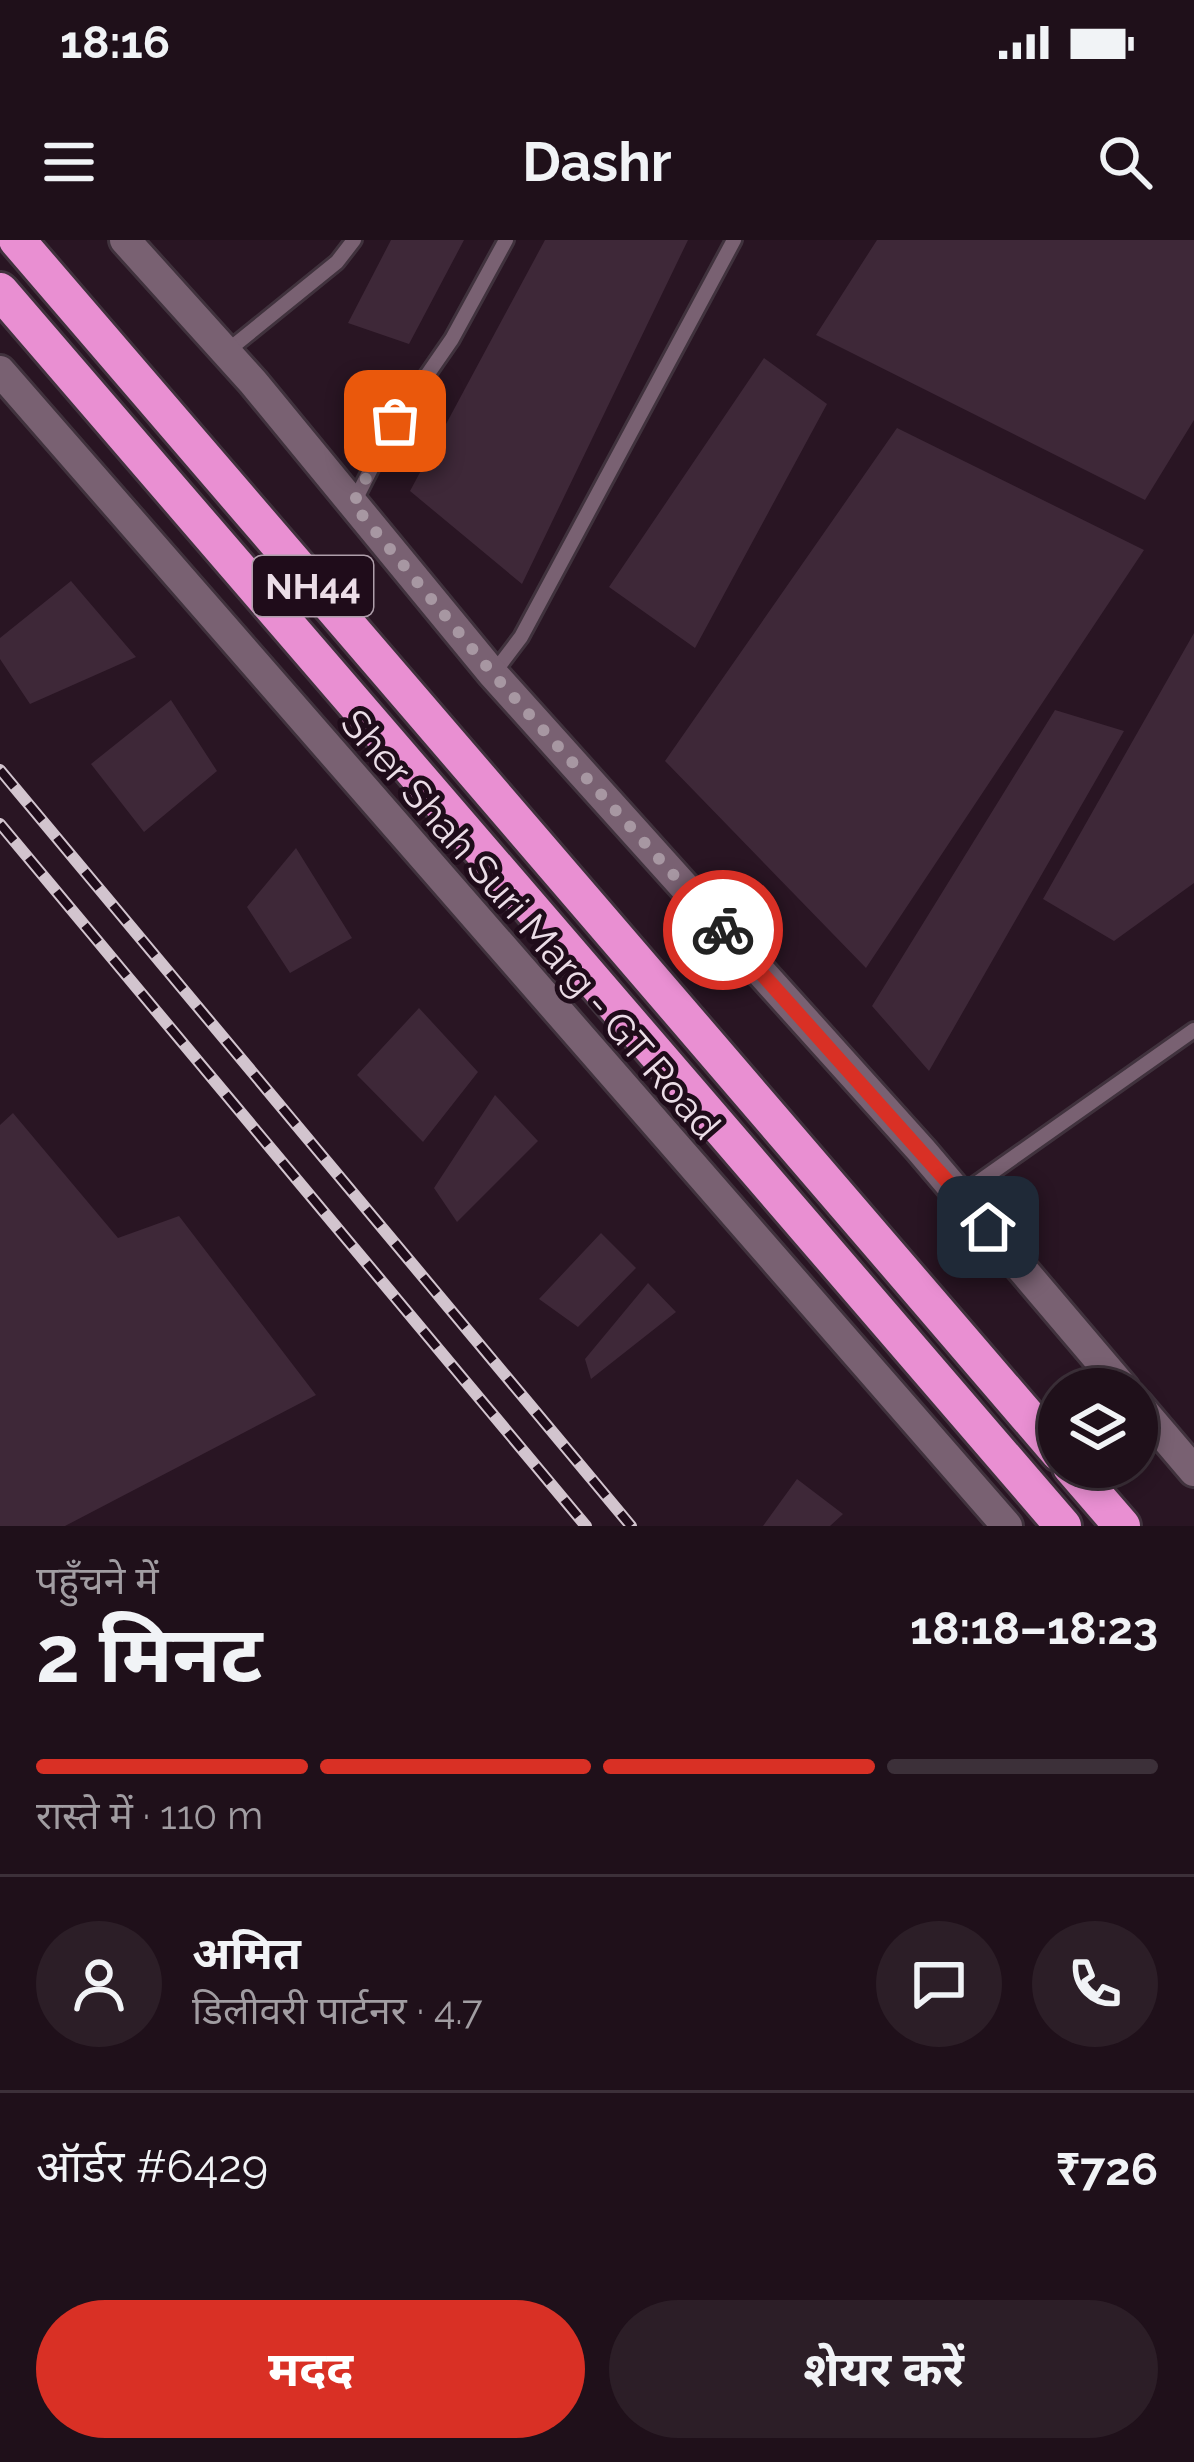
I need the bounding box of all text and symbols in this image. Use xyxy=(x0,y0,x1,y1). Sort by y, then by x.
text: 18:16 xyxy=(60,16,170,69)
icon: menu xyxy=(36,129,102,195)
icon: search xyxy=(1092,129,1158,195)
text: Dashr xyxy=(522,130,672,194)
pin xyxy=(344,370,446,472)
icon: bag xyxy=(362,388,428,454)
road number: NH44 xyxy=(253,556,373,616)
street label: Sher Shah Suri Marg - GT Road xyxy=(332,700,730,1148)
courier xyxy=(663,870,783,990)
icon: bike xyxy=(690,897,756,963)
pin xyxy=(937,1176,1039,1278)
icon: home xyxy=(955,1194,1021,1260)
map controls xyxy=(1038,1368,1158,1488)
button: layers xyxy=(1038,1368,1158,1488)
text: पहुँचने में xyxy=(36,1557,159,1603)
text: 18:18–18:23 xyxy=(910,1602,1158,1655)
text: 2 मिनट xyxy=(36,1609,262,1700)
text: रास्ते में · 110 m xyxy=(36,1792,263,1838)
button: person xyxy=(36,1921,162,2047)
button: chat xyxy=(876,1921,1002,2047)
button: phone xyxy=(1032,1921,1158,2047)
text: अमित xyxy=(192,1927,301,1980)
text: डिलीवरी पार्टनर · 4.7 xyxy=(192,1987,483,2033)
text: ऑर्डर #6429 xyxy=(36,2140,268,2193)
text: ₹726 xyxy=(1056,2143,1158,2196)
button: मदद xyxy=(36,2300,585,2438)
button: शेयर करें xyxy=(609,2300,1158,2438)

